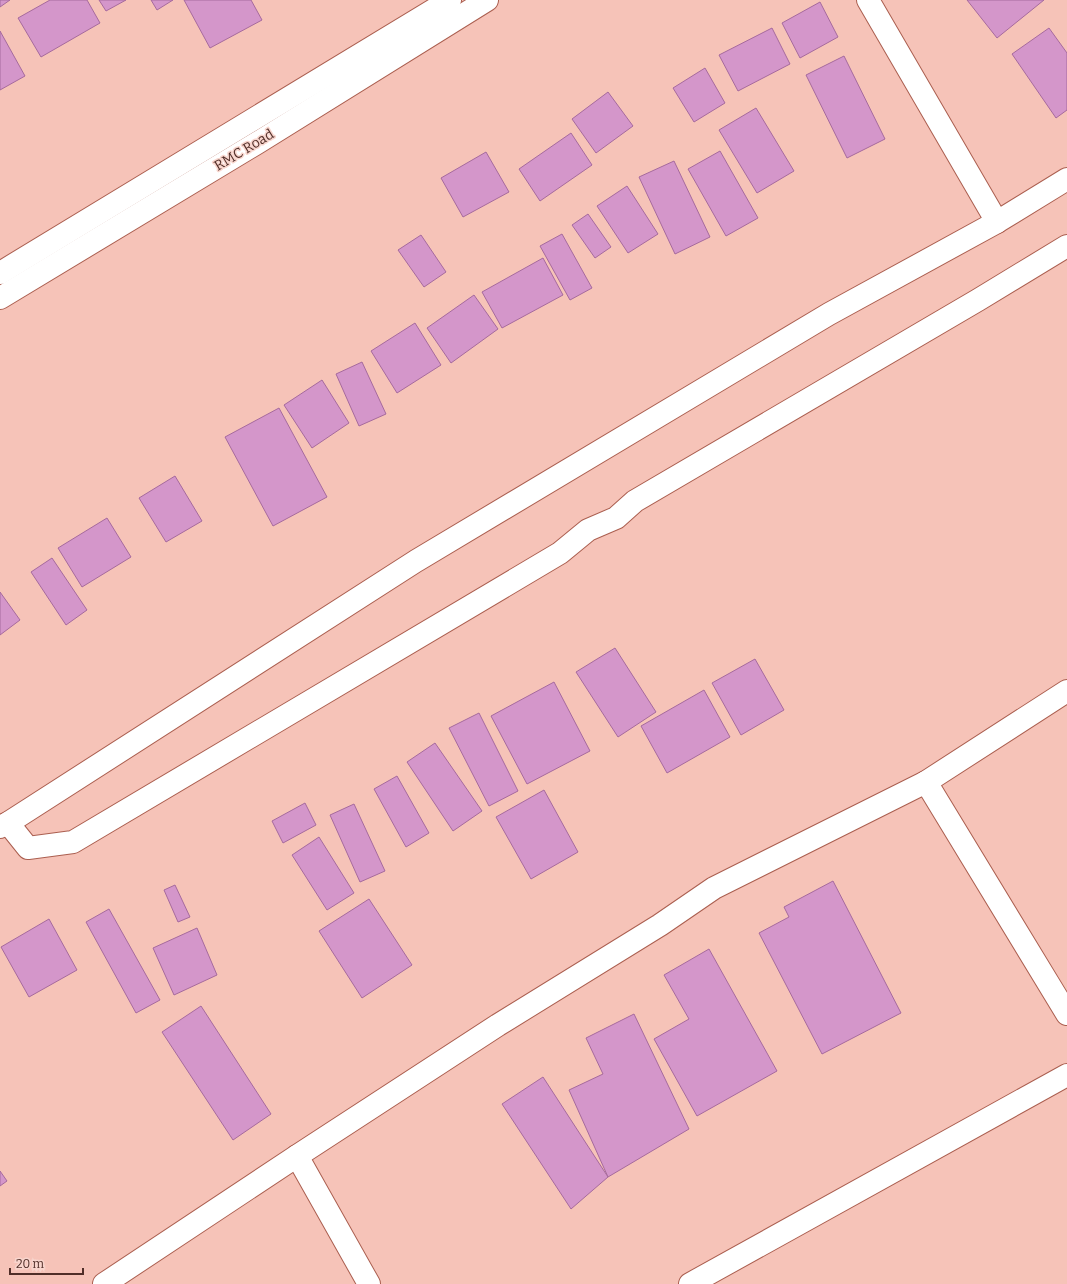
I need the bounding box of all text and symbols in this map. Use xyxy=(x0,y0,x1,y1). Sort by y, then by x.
street label: RMC Road xyxy=(211,126,277,174)
scale bar xyxy=(10,1250,83,1276)
text: 20 m xyxy=(16,1257,45,1271)

